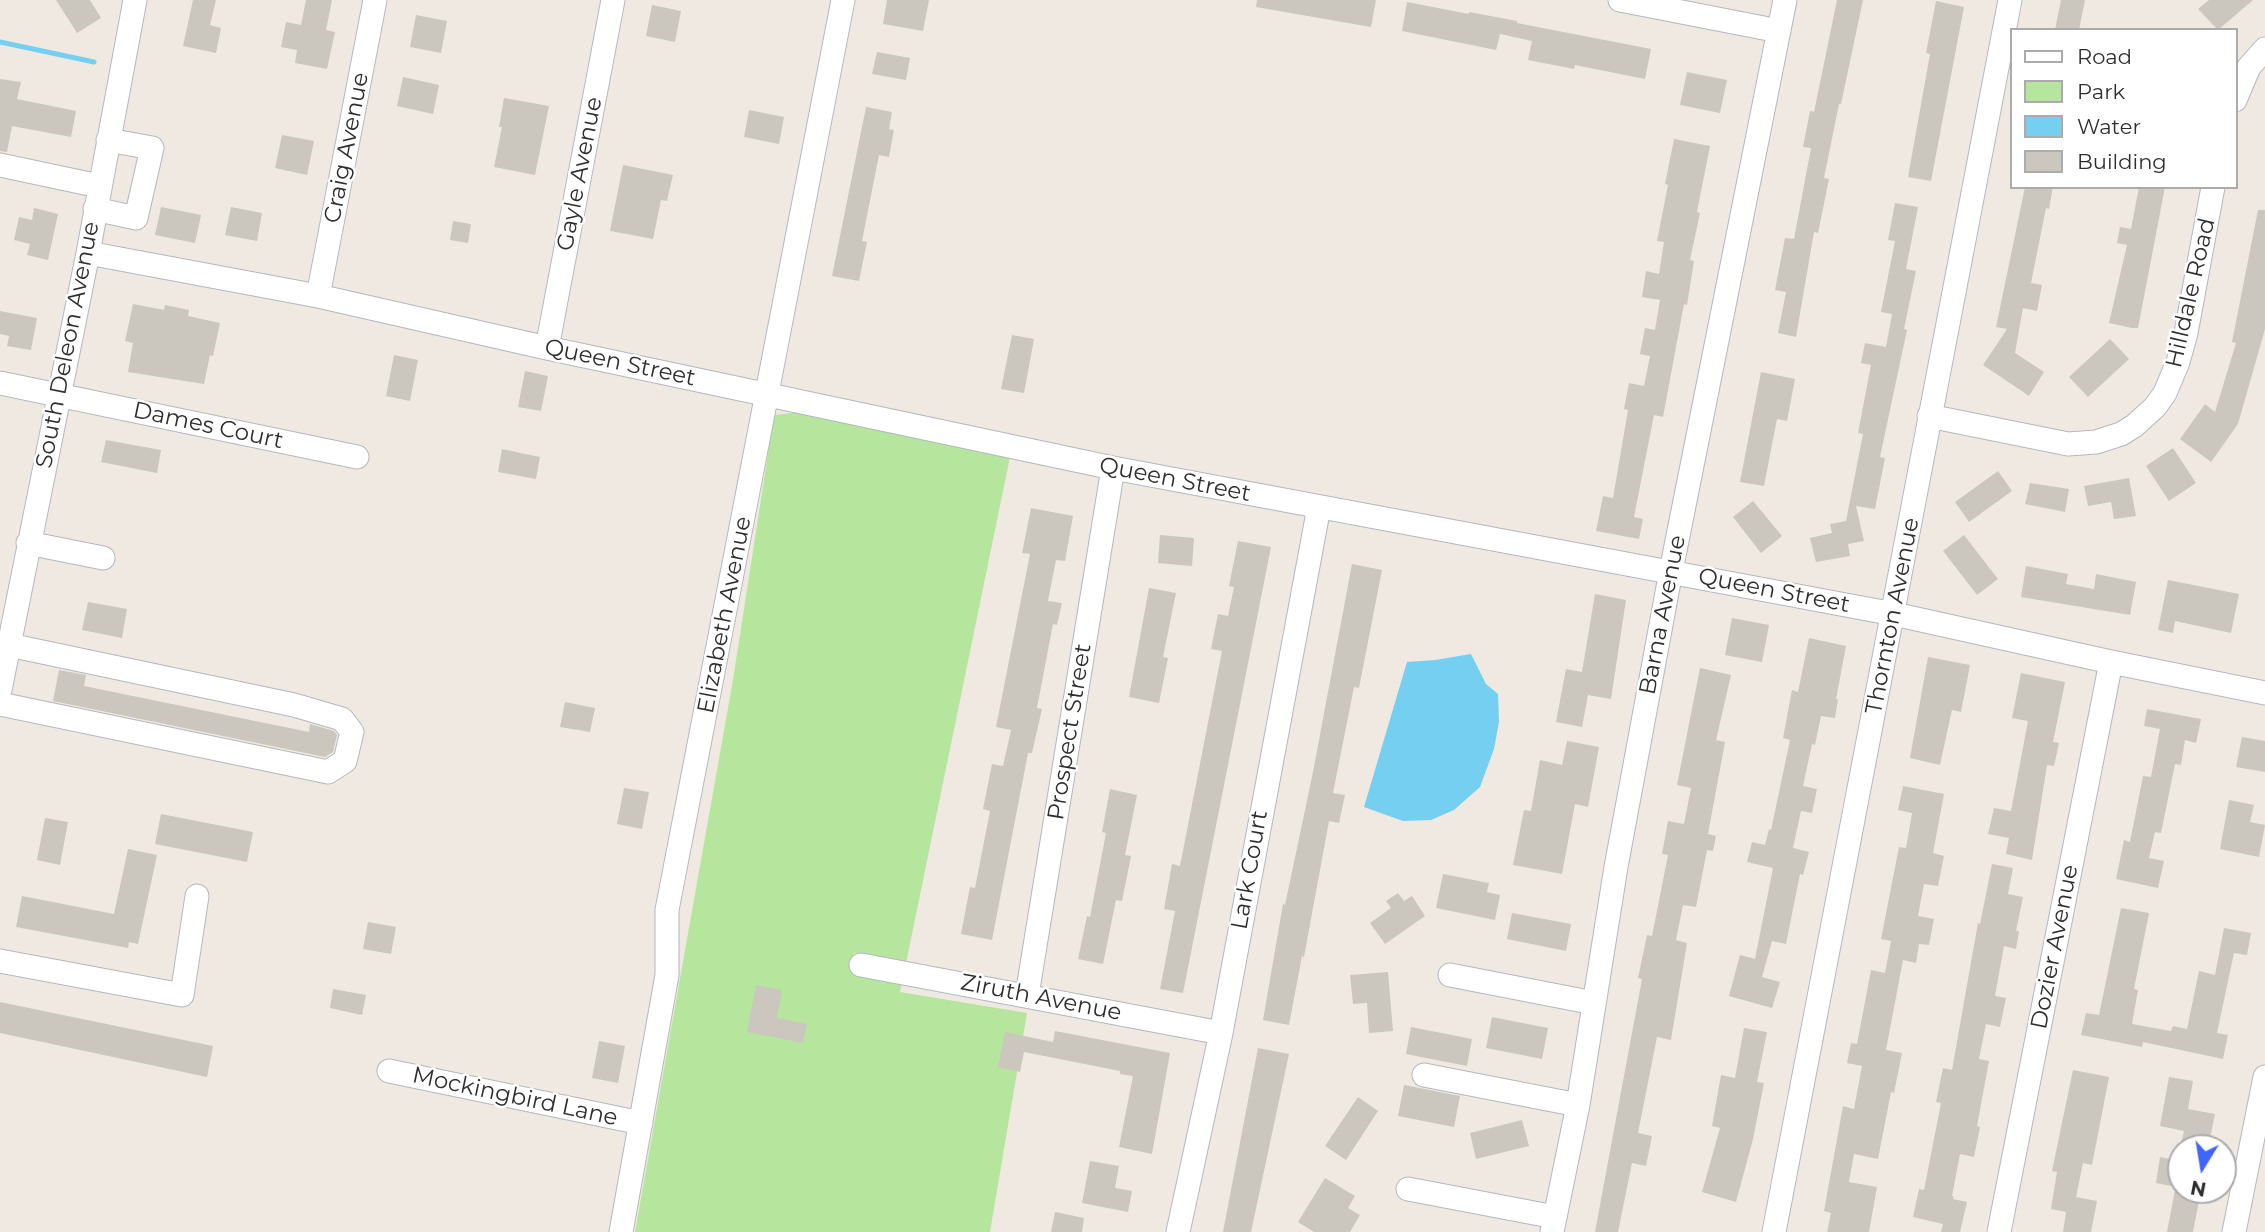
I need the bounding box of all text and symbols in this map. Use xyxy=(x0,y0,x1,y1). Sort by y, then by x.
legend xyxy=(2010,28,2237,189)
text: Road xyxy=(2077,44,2132,69)
street label: Craig Avenue xyxy=(319,70,375,226)
text: Park xyxy=(2077,79,2125,104)
street label: Gayle Avenue xyxy=(552,95,608,253)
text: Water xyxy=(2077,114,2141,139)
text: Building xyxy=(2077,149,2167,174)
street label: Hilldale Road xyxy=(2160,216,2222,370)
street label: South Deleon Avenue xyxy=(31,219,105,471)
street label: Queen Street xyxy=(542,334,698,392)
street label: Dames Court xyxy=(130,397,286,455)
street label: Queen Street xyxy=(1097,452,1253,508)
street label: Elizabeth Avenue xyxy=(692,514,758,716)
street label: Thornton Avenue xyxy=(1860,515,1926,717)
street label: Barna Avenue xyxy=(1634,533,1692,697)
street label: Queen Street xyxy=(1696,563,1852,619)
street label: Prospect Street xyxy=(1042,642,1098,822)
street label: Lark Court xyxy=(1226,808,1274,932)
street label: Dozier Avenue xyxy=(2026,862,2084,1032)
street label: Ziruth Avenue xyxy=(958,969,1124,1027)
street label: Mockingbird Lane xyxy=(410,1062,620,1132)
north arrow xyxy=(2167,1134,2237,1204)
text: N xyxy=(2189,1175,2208,1201)

